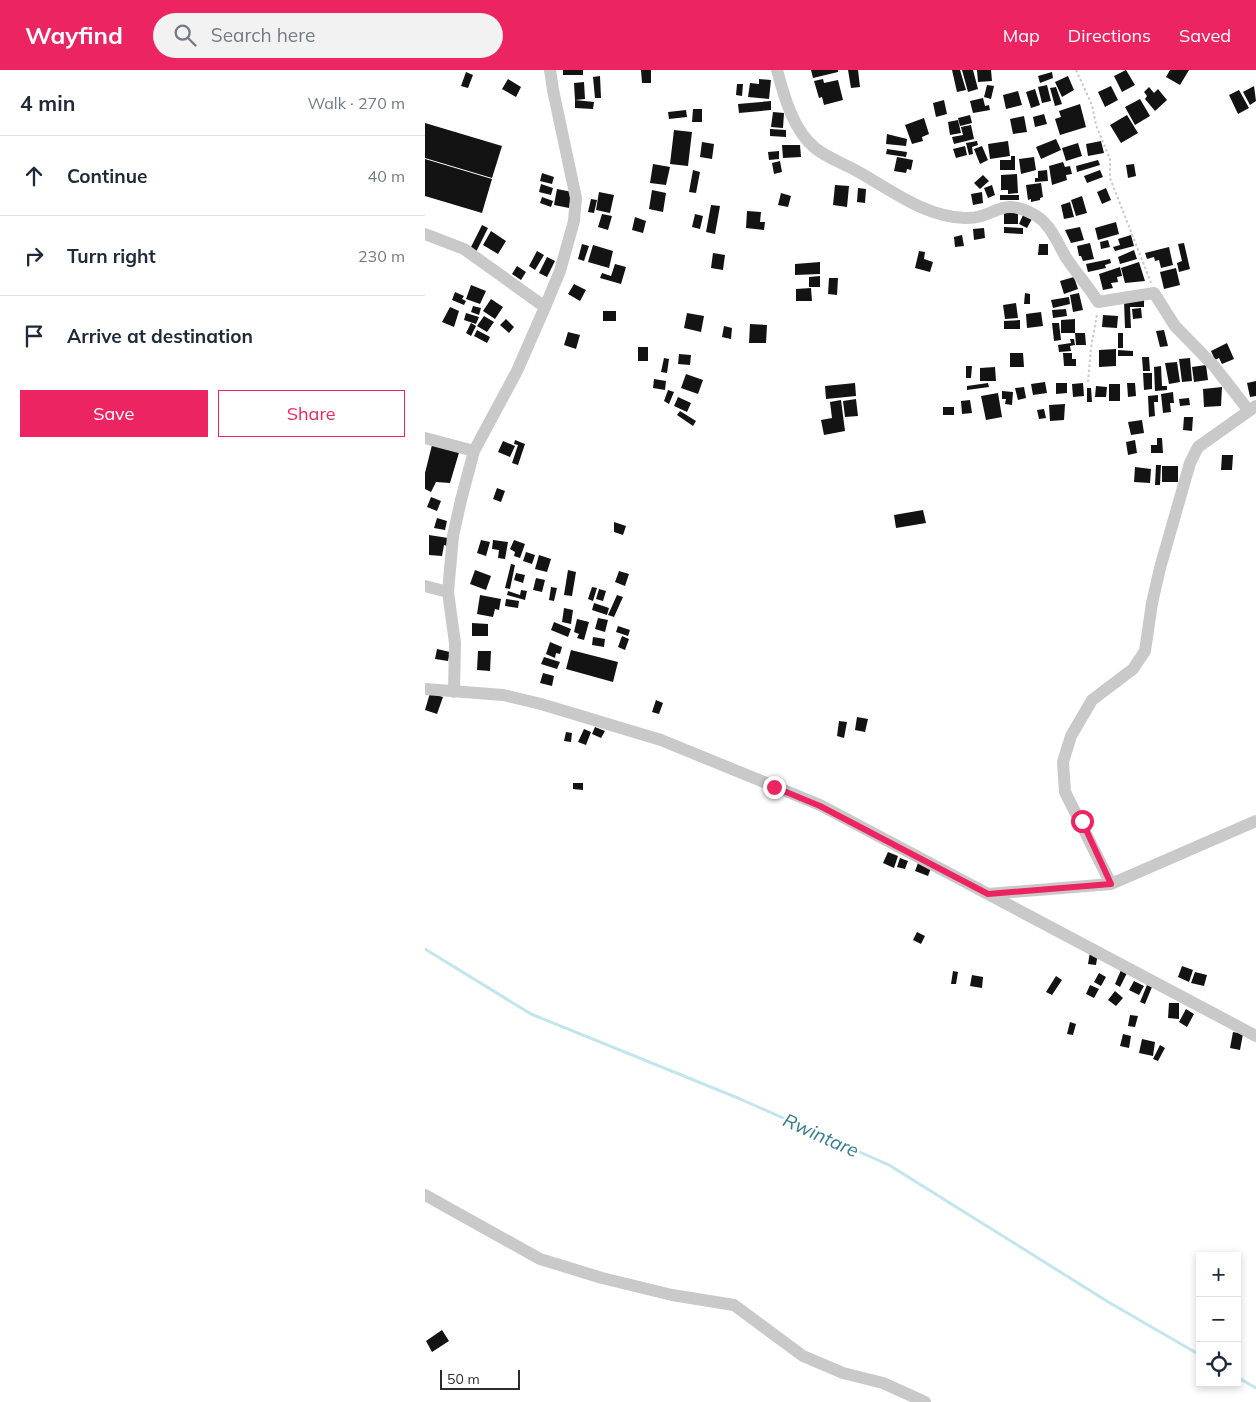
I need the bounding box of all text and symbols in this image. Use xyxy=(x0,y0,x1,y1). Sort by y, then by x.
search box xyxy=(153,13,503,58)
text: Wayfind xyxy=(25,20,123,50)
icon: search xyxy=(171,21,199,49)
text: Search here xyxy=(211,23,315,47)
text: Map xyxy=(1003,24,1040,47)
text: Directions xyxy=(1068,24,1151,47)
text: Saved xyxy=(1179,24,1231,47)
text: 4 min xyxy=(20,90,75,116)
text: Walk · 270 m xyxy=(307,93,405,113)
icon: ahead xyxy=(20,162,48,190)
text: Continue xyxy=(67,164,147,188)
text: 40 m xyxy=(368,166,405,186)
icon: right xyxy=(20,242,48,270)
text: Turn right xyxy=(67,244,156,268)
text: 230 m xyxy=(358,246,405,266)
icon: arrive xyxy=(20,322,48,350)
text: Arrive at destination xyxy=(67,324,253,348)
button: Save xyxy=(20,390,208,437)
button: Share xyxy=(218,390,405,437)
route end xyxy=(763,776,786,799)
route start xyxy=(1071,810,1094,833)
water label: Rwintare xyxy=(779,1108,863,1162)
map controls xyxy=(1196,1252,1241,1387)
button: + xyxy=(1196,1252,1241,1297)
button: − xyxy=(1196,1297,1241,1342)
button: locate xyxy=(1196,1342,1241,1387)
scale bar xyxy=(440,1367,520,1390)
text: 50 m xyxy=(447,1370,480,1388)

